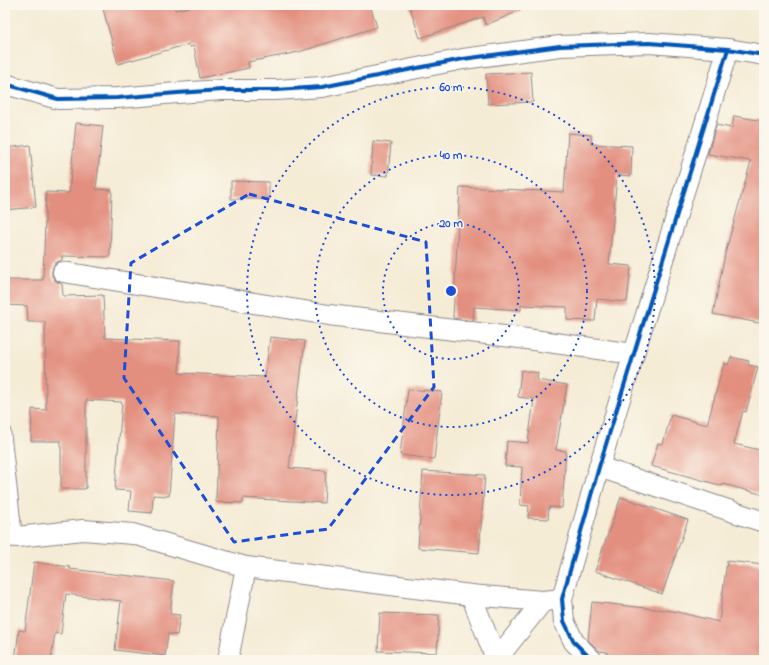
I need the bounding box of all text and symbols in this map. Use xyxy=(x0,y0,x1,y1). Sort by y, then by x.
text: 60 m xyxy=(439,79,463,97)
text: 40 m xyxy=(439,147,463,165)
text: 20 m xyxy=(438,215,463,233)
centre of rings xyxy=(444,284,458,298)

